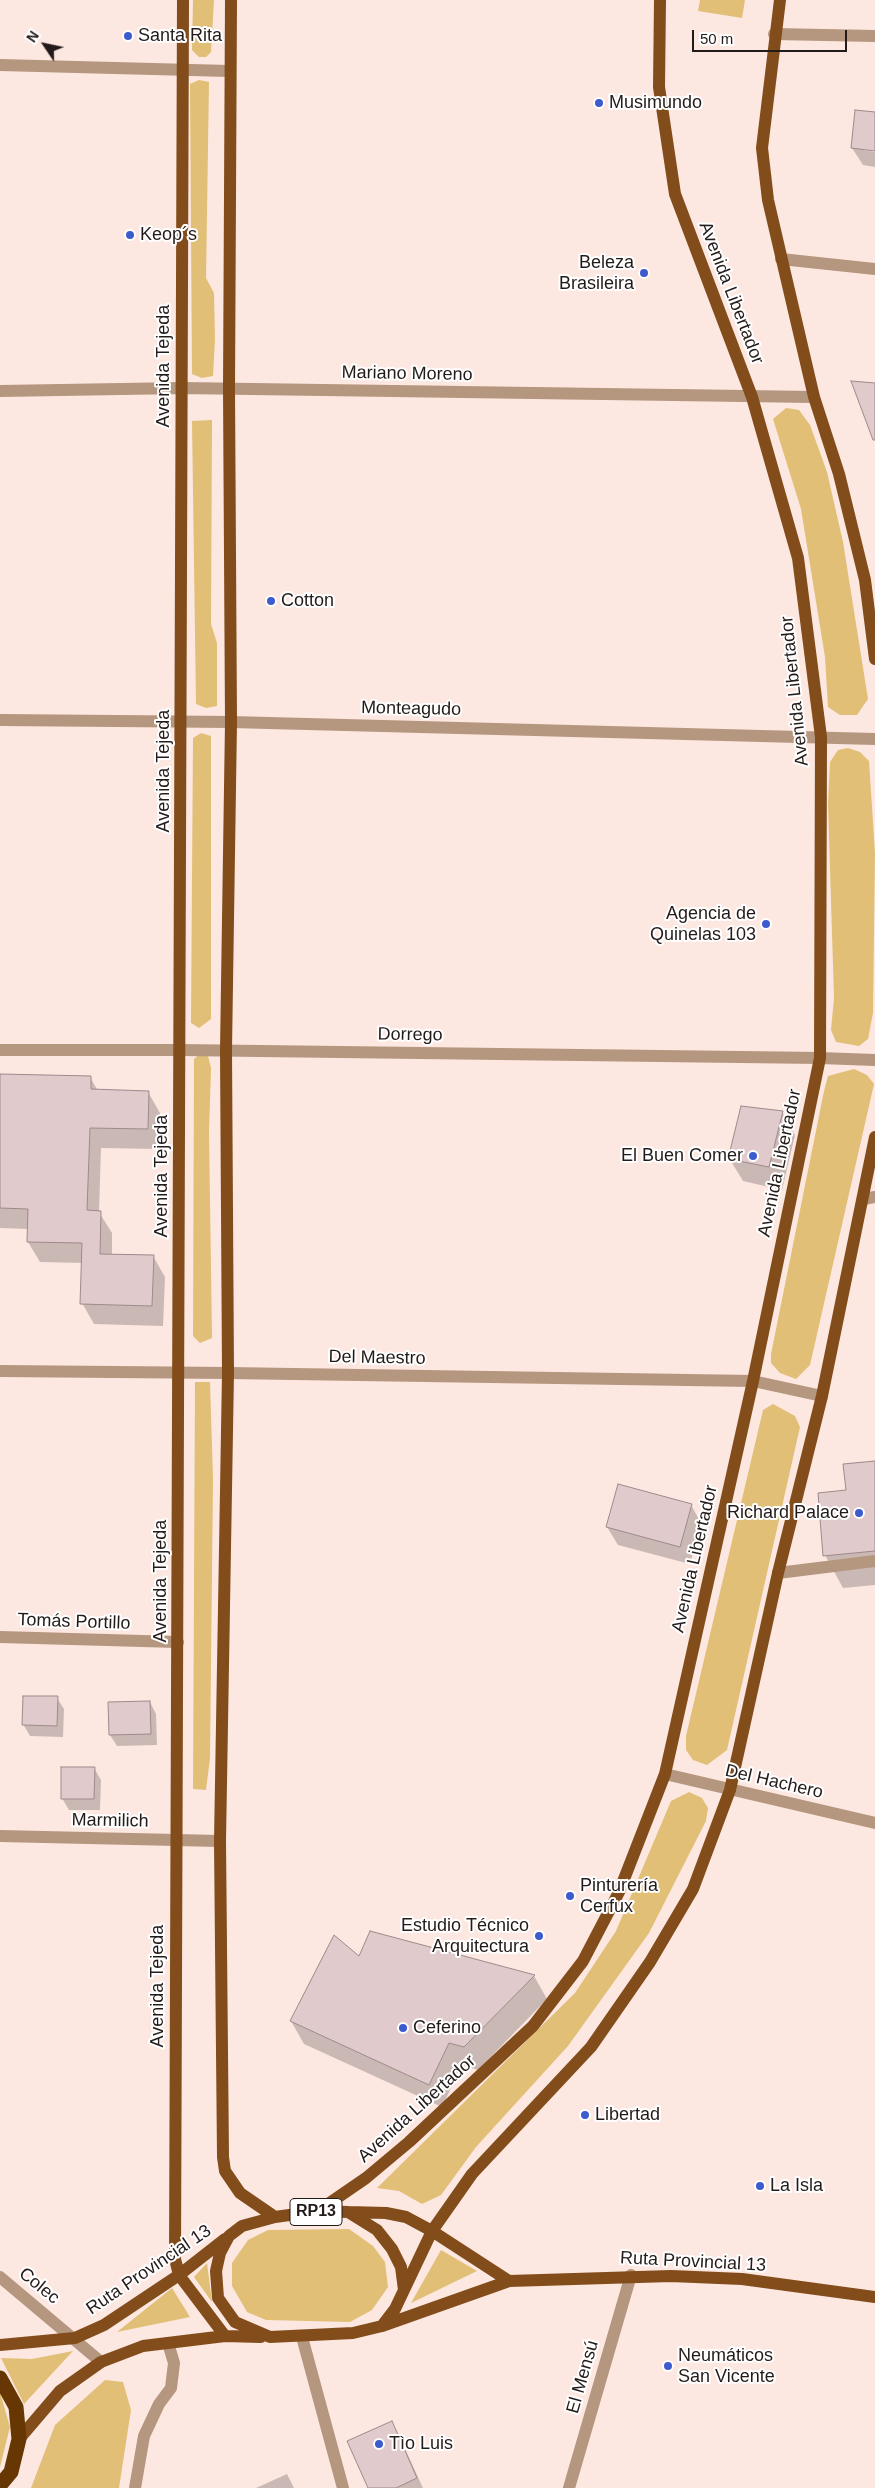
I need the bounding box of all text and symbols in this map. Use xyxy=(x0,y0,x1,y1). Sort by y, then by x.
north arrow xyxy=(20,20,70,70)
scale bar xyxy=(695,20,850,52)
place label: Santa Rita xyxy=(138,25,222,47)
text: N xyxy=(23,28,42,45)
marker: Santa Rita xyxy=(122,30,134,42)
text: 50 m xyxy=(700,30,733,47)
place label: Musimundo xyxy=(609,92,702,114)
marker: Musimundo xyxy=(593,97,605,109)
street label: Avenida Libertador xyxy=(694,219,768,367)
place label: Keop´s xyxy=(140,224,197,246)
marker: Keop´s xyxy=(124,229,136,241)
place label: Beleza Brasileira xyxy=(559,252,634,294)
marker: Beleza Brasileira xyxy=(638,267,650,279)
street label: Avenida Tejeda xyxy=(153,305,175,427)
street label: Mariano Moreno xyxy=(341,362,473,386)
place label: Cotton xyxy=(281,590,334,612)
marker: Cotton xyxy=(265,595,277,607)
street label: Avenida Libertador xyxy=(776,615,814,767)
street label: Monteagudo xyxy=(361,697,461,721)
street label: Avenida Tejeda xyxy=(153,710,175,832)
place label: Agencia de Quinelas 103 xyxy=(650,903,756,946)
marker: Agencia de Quinelas 103 xyxy=(760,918,772,930)
street label: Dorrego xyxy=(377,1024,443,1046)
street label: Avenida Libertador xyxy=(754,1087,806,1239)
street label: Avenida Tejeda xyxy=(151,1115,173,1237)
place label: El Buen Comer xyxy=(621,1145,743,1167)
marker: El Buen Comer xyxy=(747,1150,759,1162)
street label: Del Maestro xyxy=(328,1346,426,1370)
street label: Avenida Libertador xyxy=(668,1483,722,1635)
place label: Richard Palace xyxy=(727,1502,849,1524)
marker: Richard Palace xyxy=(853,1507,865,1519)
street label: Avenida Tejeda xyxy=(150,1520,172,1642)
street label: Tomás Portillo xyxy=(17,1609,131,1635)
street label: Del Hachero xyxy=(723,1760,825,1804)
street label: Marmilich xyxy=(71,1810,149,1832)
place label: Pinturería Cerfux xyxy=(580,1875,658,1918)
marker: Pinturería Cerfux xyxy=(564,1890,576,1902)
place label: Estudio Técnico Arquitectura xyxy=(401,1915,529,1958)
street label: Avenida Tejeda xyxy=(147,1925,169,2047)
marker: Estudio Técnico Arquitectura xyxy=(533,1930,545,1942)
place label: Ceferino xyxy=(413,2017,481,2039)
marker: Ceferino xyxy=(397,2022,409,2034)
street label: Avenida Libertador xyxy=(354,2051,480,2167)
place label: Libertad xyxy=(595,2104,660,2126)
marker: Libertad xyxy=(579,2109,591,2121)
place label: La Isla xyxy=(770,2175,823,2197)
marker: La Isla xyxy=(754,2180,766,2192)
road number: RP13 xyxy=(290,2198,342,2226)
street label: Ruta Provincial 13 xyxy=(82,2220,216,2320)
street label: Ruta Provincial 13 xyxy=(619,2247,767,2277)
street label: Colec xyxy=(14,2263,64,2309)
street label: El Mensú xyxy=(562,2338,604,2416)
place label: Neumáticos San Vicente xyxy=(678,2345,775,2388)
marker: Neumáticos San Vicente xyxy=(662,2360,674,2372)
place label: Tìo Luis xyxy=(389,2433,453,2455)
marker: Tìo Luis xyxy=(373,2438,385,2450)

